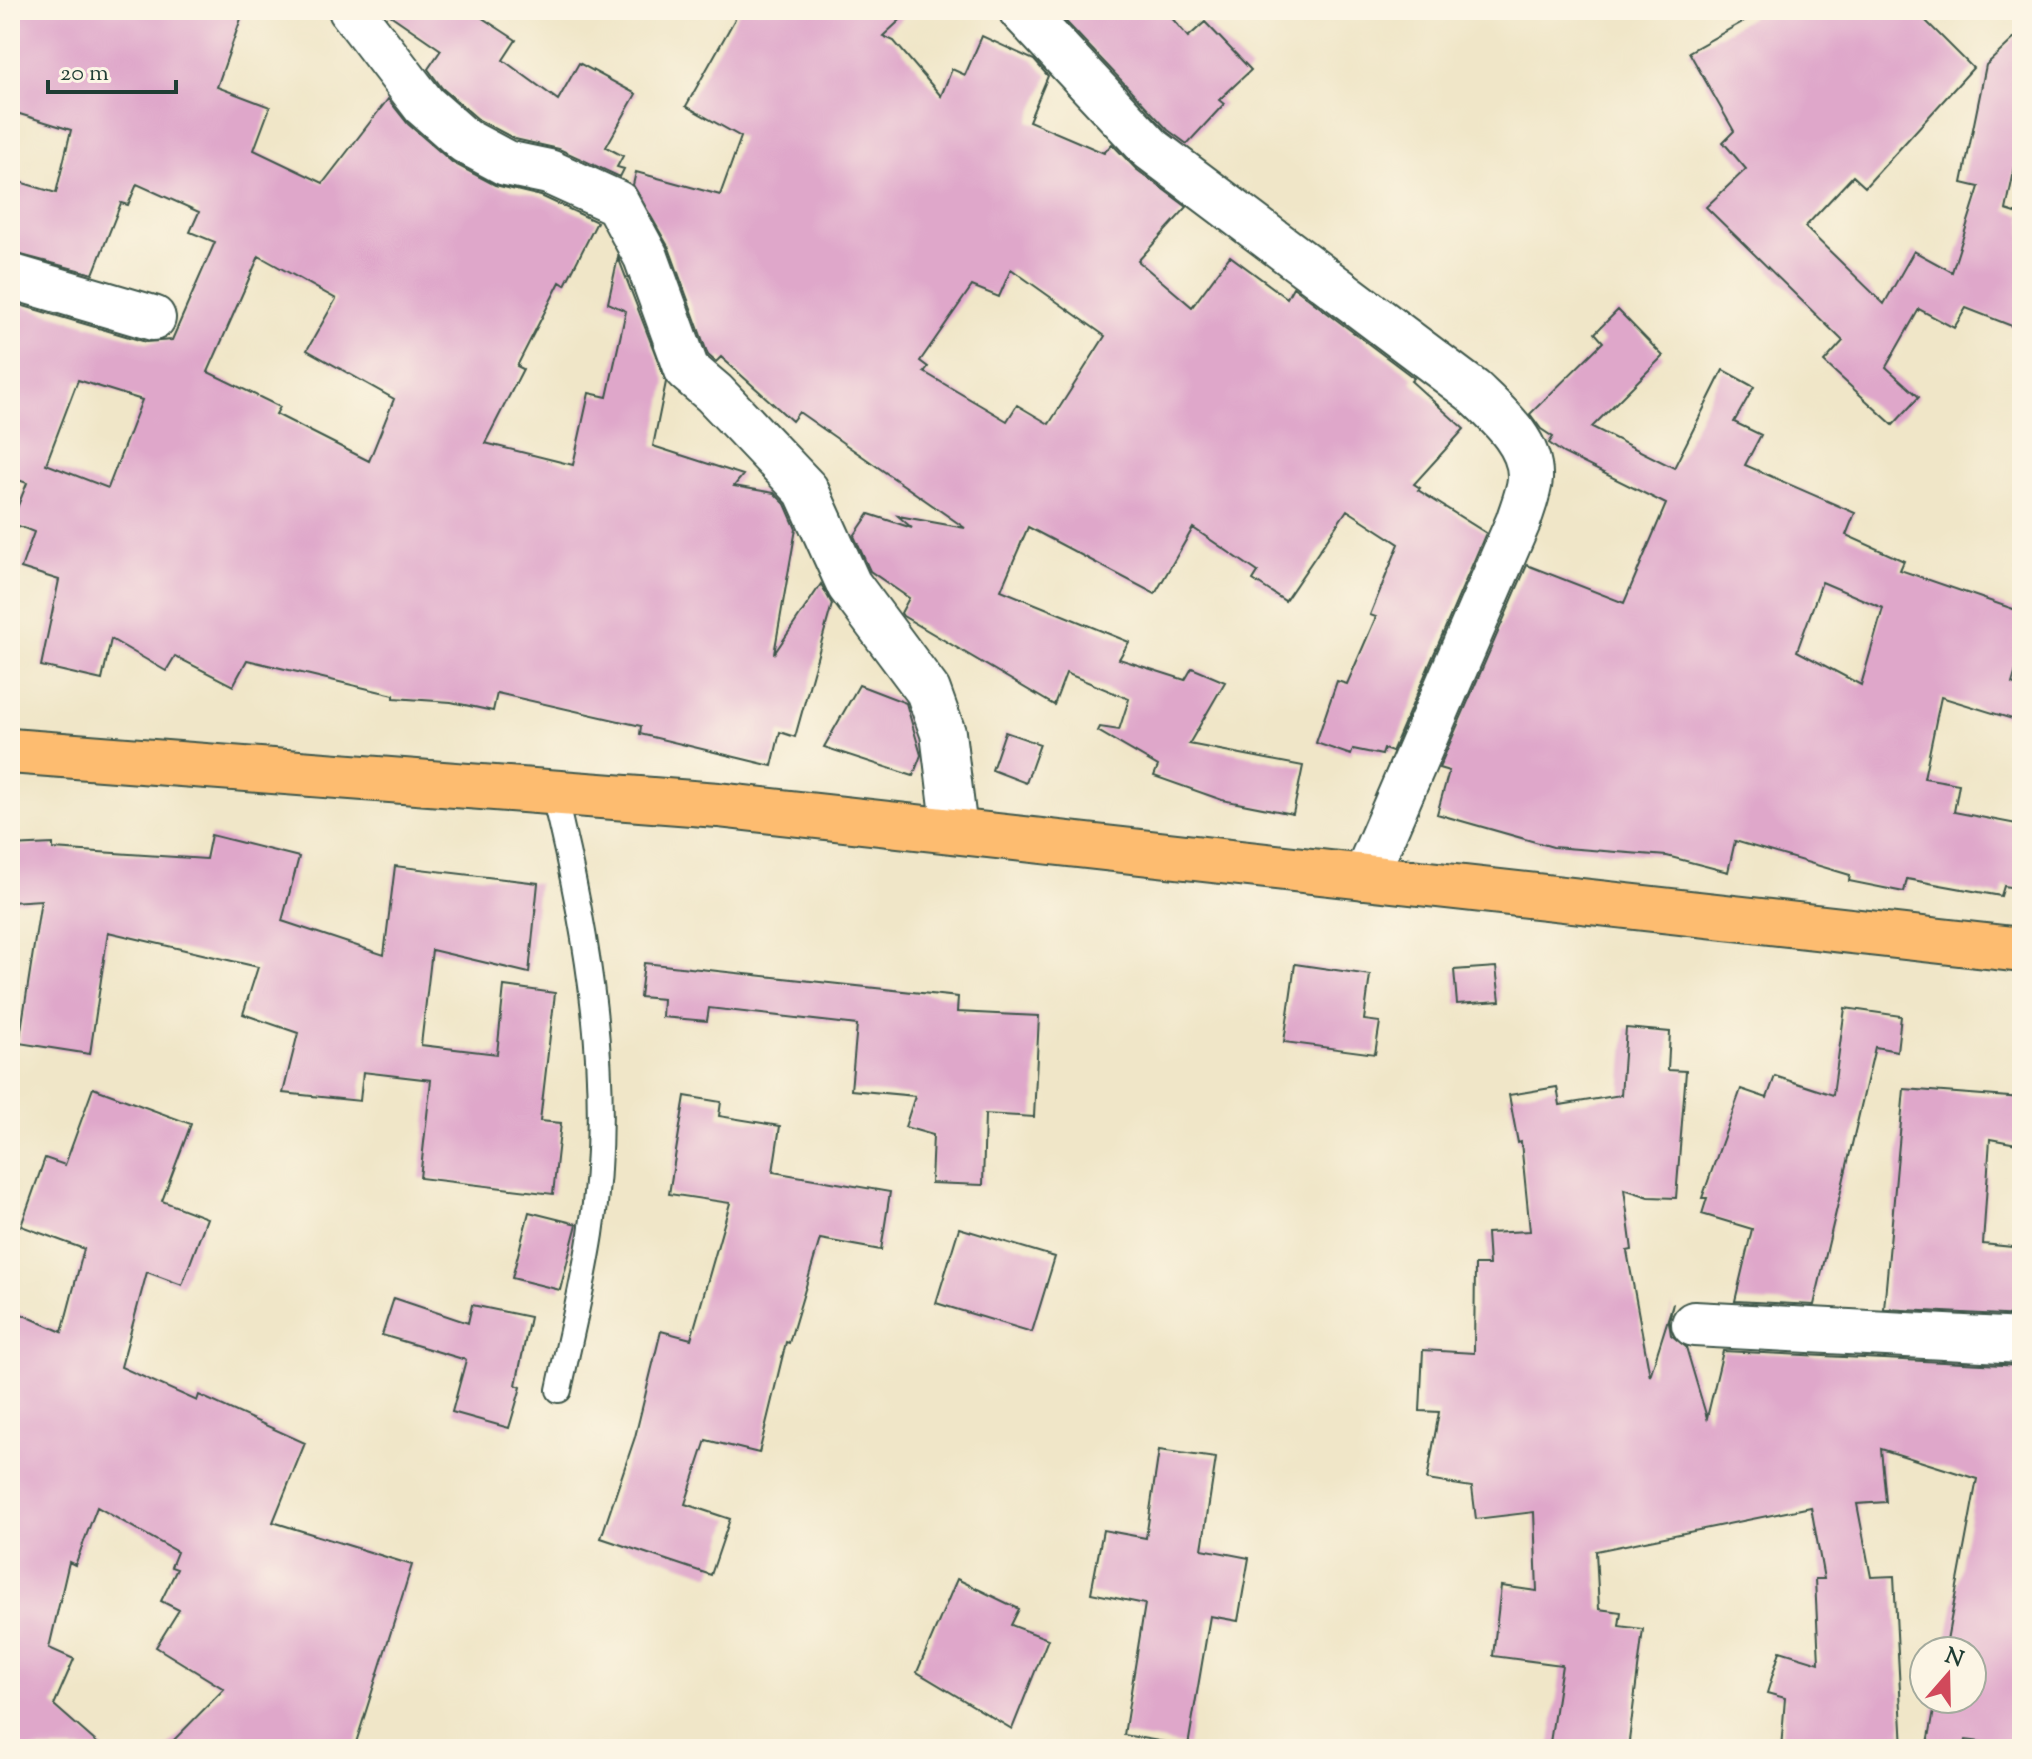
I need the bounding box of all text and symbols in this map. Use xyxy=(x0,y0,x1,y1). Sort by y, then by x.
scale bar xyxy=(48,44,176,94)
text: 20 m xyxy=(60,57,109,91)
north arrow xyxy=(1908,1635,1988,1715)
text: N xyxy=(1940,1641,1968,1677)

